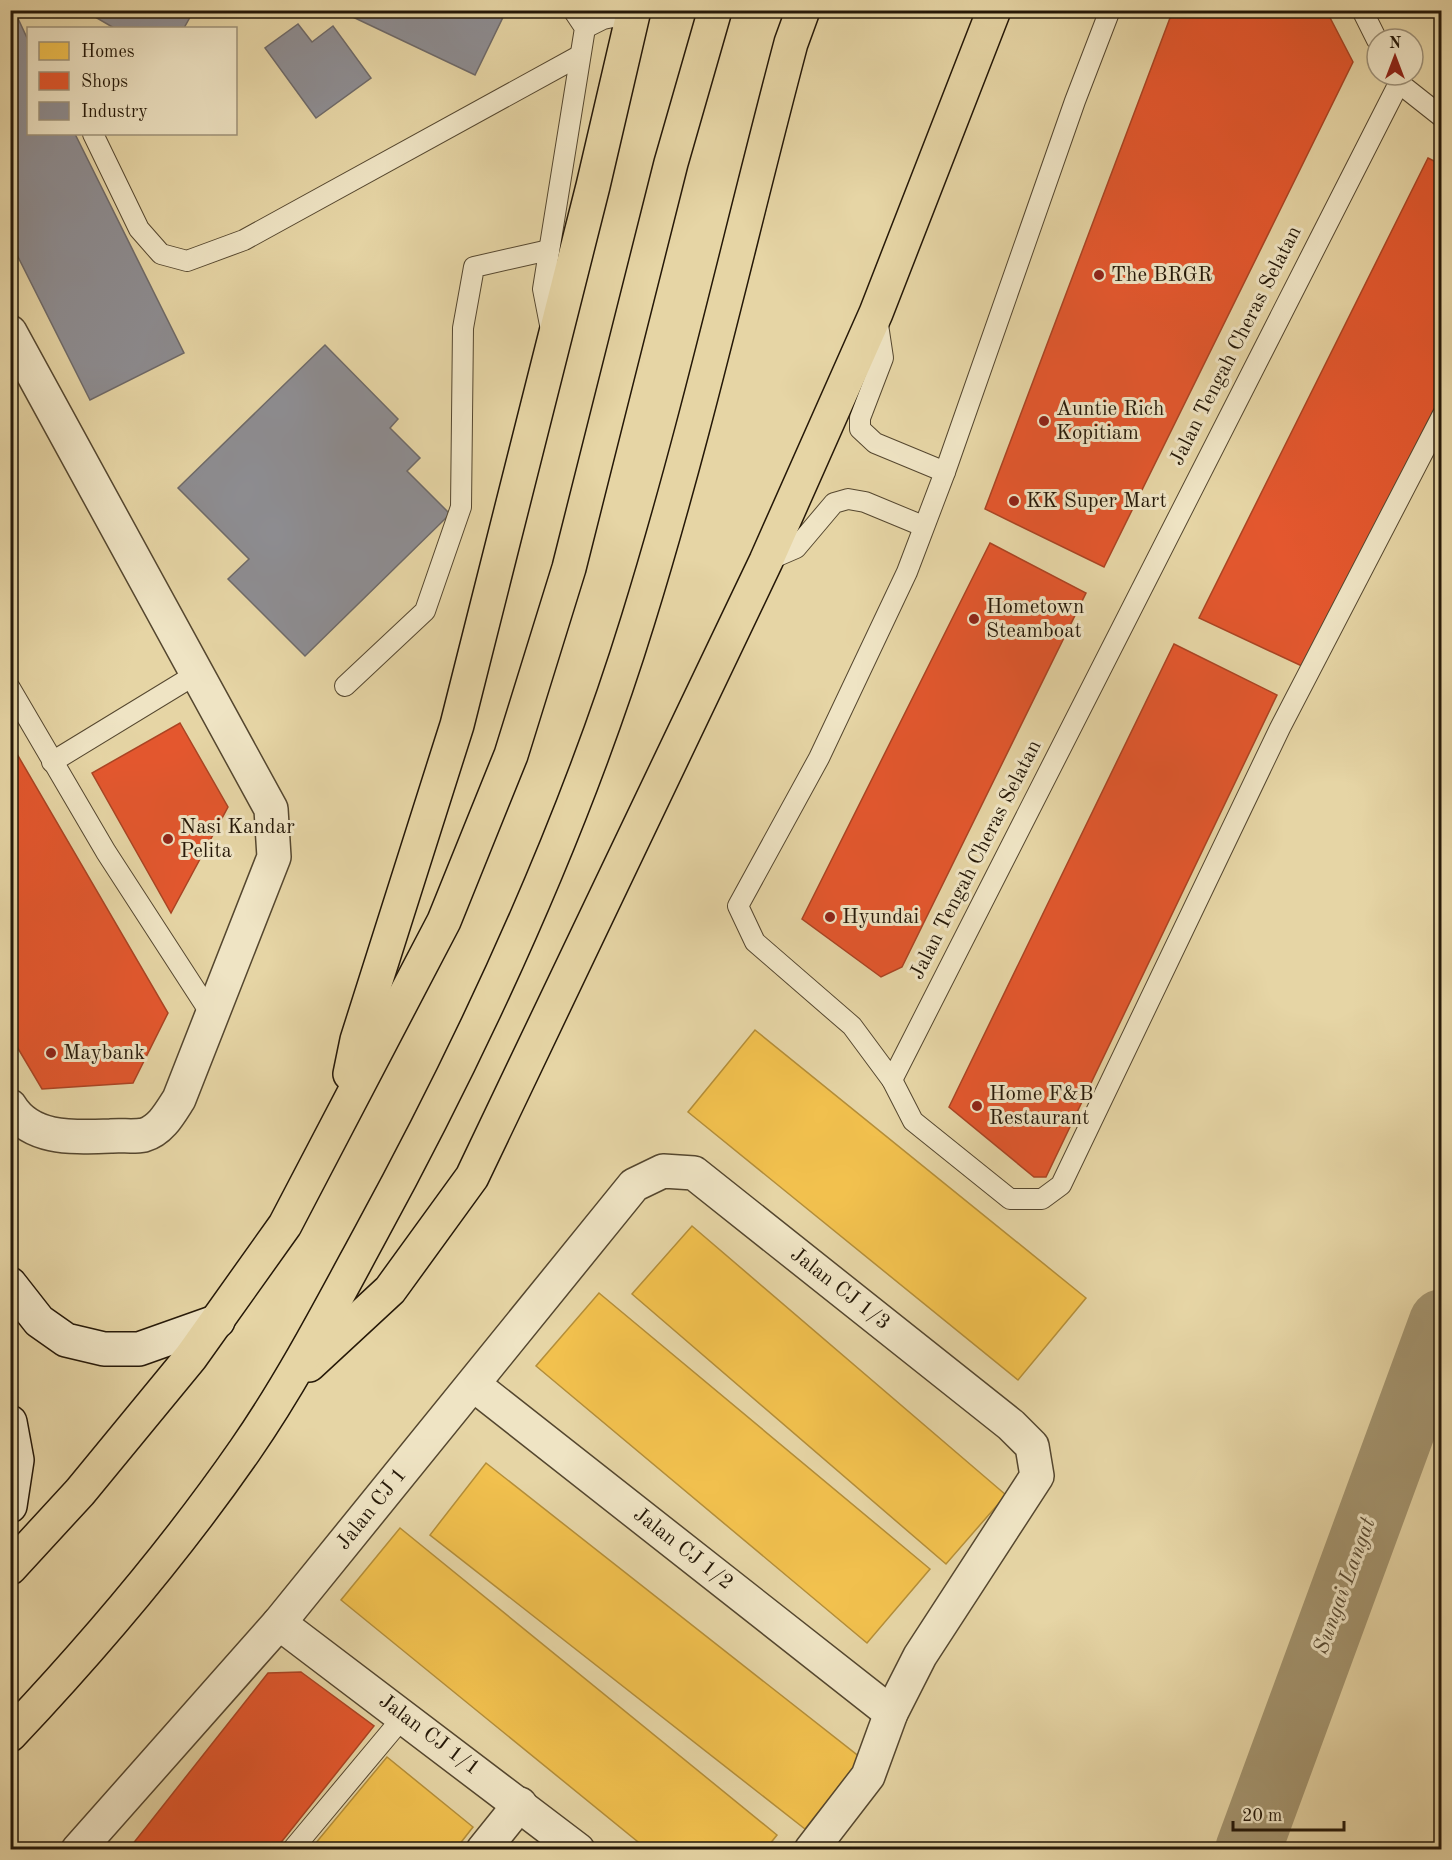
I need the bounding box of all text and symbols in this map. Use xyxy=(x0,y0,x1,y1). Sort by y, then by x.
legend xyxy=(27,27,237,135)
north arrow xyxy=(1365,27,1425,87)
text: N xyxy=(1389,36,1402,52)
text: Homes xyxy=(81,43,135,61)
text: Shops xyxy=(81,73,128,91)
text: Industry xyxy=(81,103,148,121)
street label: Jalan Tengah Cheras Selatan xyxy=(1166,223,1306,469)
place label: The BRGR xyxy=(1111,265,1213,286)
marker: The BRGR xyxy=(1092,268,1106,282)
place label: Auntie Rich Kopitiam xyxy=(1056,399,1164,444)
marker: Auntie Rich Kopitiam xyxy=(1037,414,1051,428)
place label: KK Super Mart xyxy=(1026,491,1167,512)
marker: KK Super Mart xyxy=(1007,494,1021,508)
place label: Hometown Steamboat xyxy=(986,597,1084,642)
marker: Hometown Steamboat xyxy=(967,612,981,626)
street label: Jalan Tengah Cheras Selatan xyxy=(906,737,1046,983)
place label: Nasi Kandar Pelita xyxy=(180,817,295,862)
marker: Nasi Kandar Pelita xyxy=(161,832,175,846)
place label: Hyundai xyxy=(842,907,919,928)
marker: Hyundai xyxy=(823,910,837,924)
place label: Maybank xyxy=(63,1043,145,1064)
marker: Maybank xyxy=(44,1046,58,1060)
place label: Home F&B Restaurant xyxy=(989,1084,1093,1129)
marker: Home F&B Restaurant xyxy=(970,1099,984,1113)
street label: Jalan CJ 1/3 xyxy=(786,1244,894,1334)
street label: Jalan CJ 1 xyxy=(333,1464,411,1554)
street label: Jalan CJ 1/2 xyxy=(629,1504,737,1594)
water label: Sungai Langat xyxy=(1310,1514,1380,1657)
street label: Jalan CJ 1/1 xyxy=(375,1690,483,1780)
scale bar xyxy=(1233,1794,1344,1832)
text: 20 m xyxy=(1242,1807,1282,1825)

